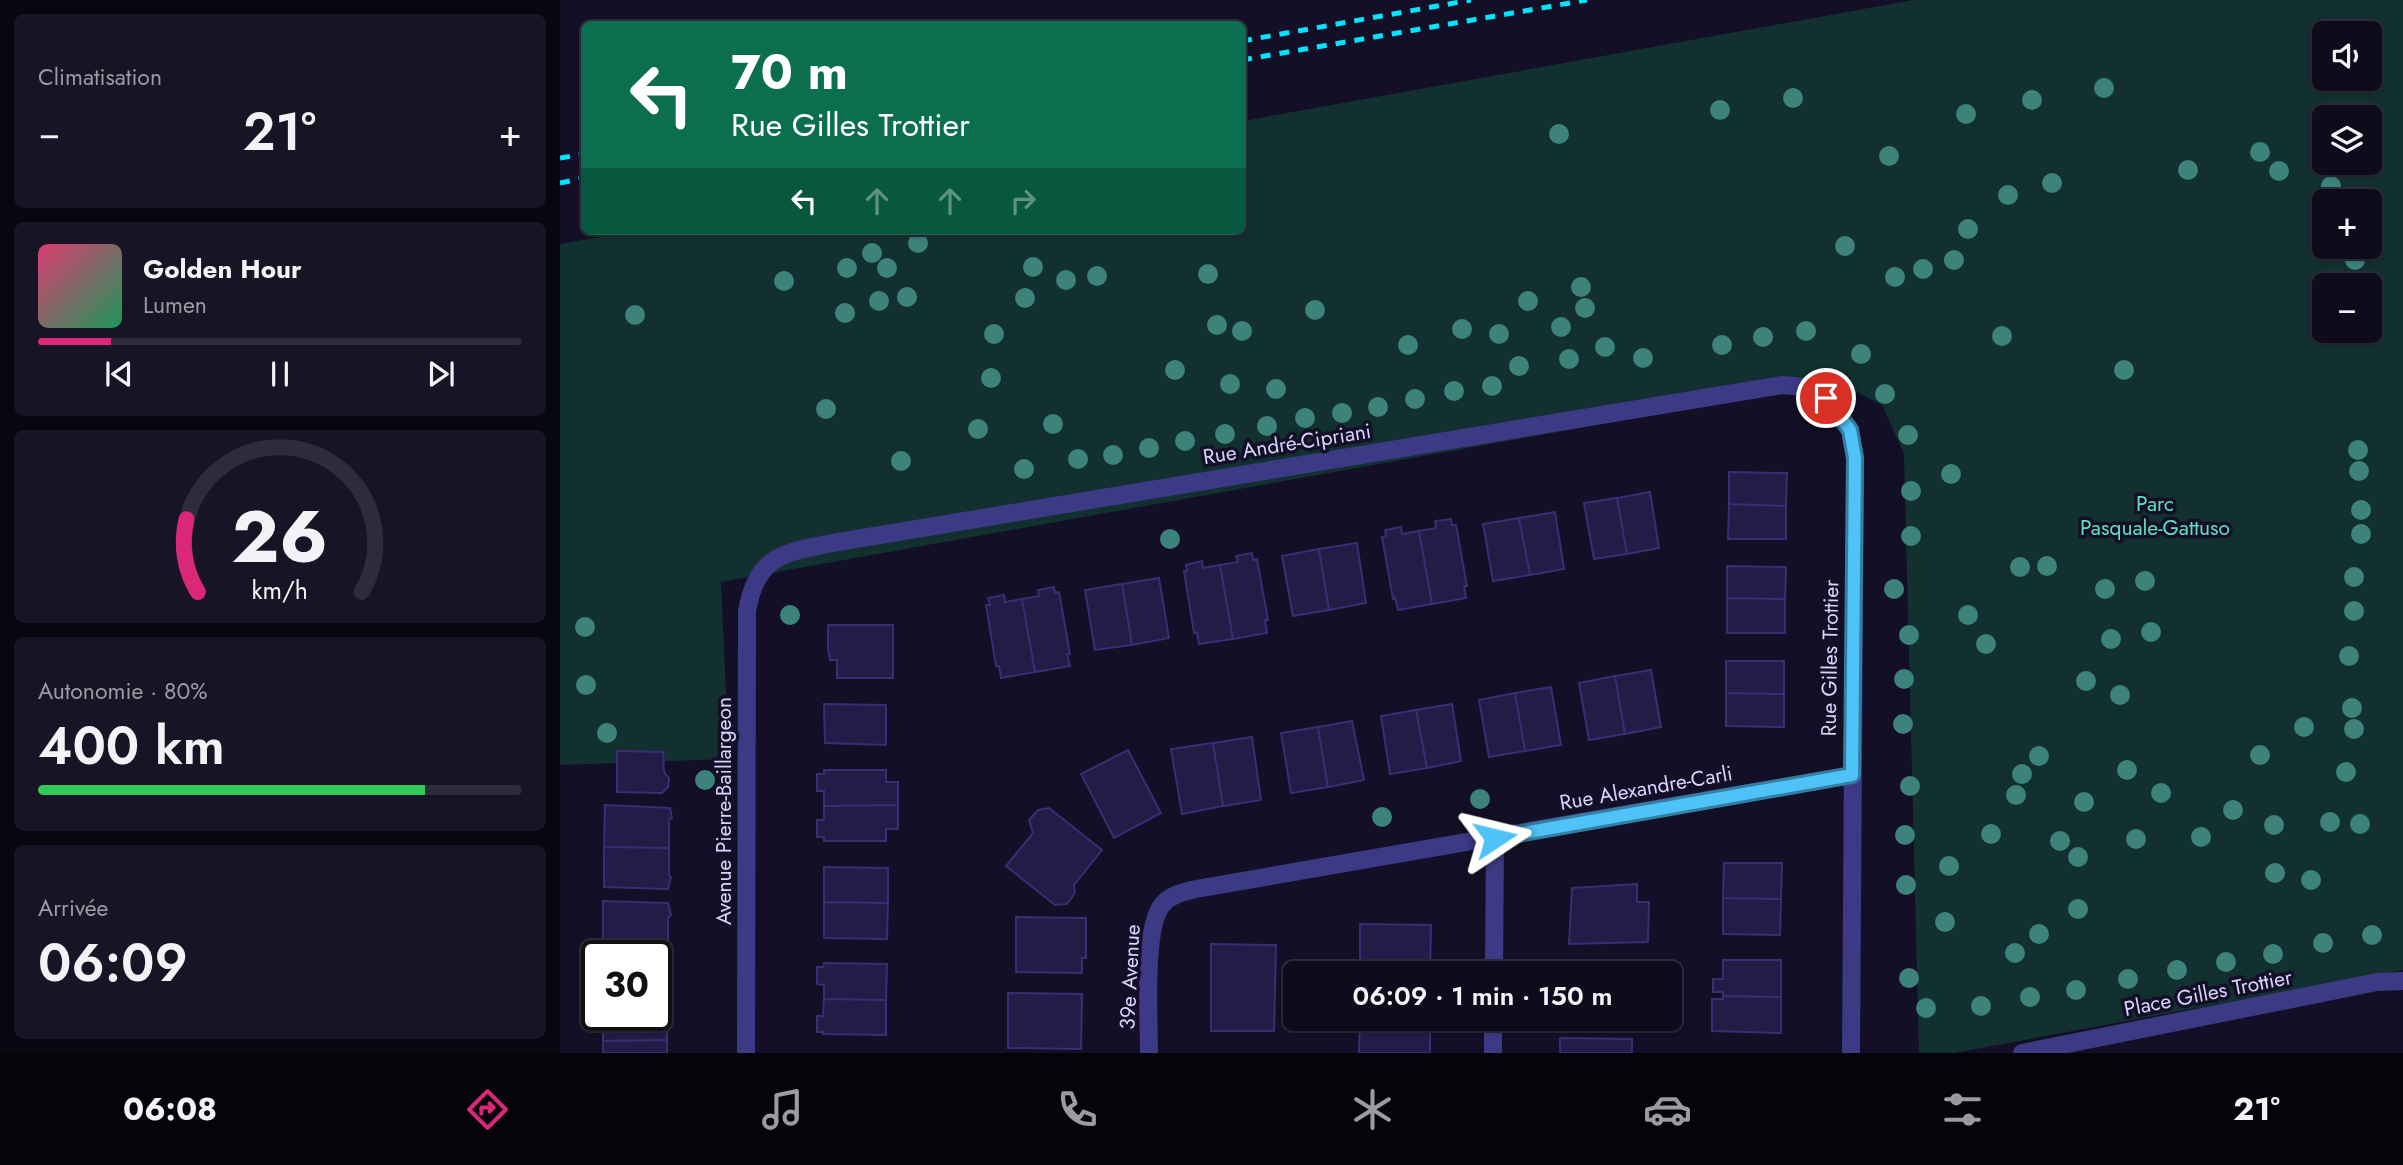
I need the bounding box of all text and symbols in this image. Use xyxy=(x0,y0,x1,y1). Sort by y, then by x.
map controls xyxy=(2312,21,2382,343)
button: sound xyxy=(2312,21,2382,91)
text: 70 m xyxy=(731,37,848,107)
icon: left xyxy=(616,49,707,140)
text: Climatisation xyxy=(38,60,162,94)
text: 21° xyxy=(243,94,316,170)
text: Rue Gilles Trottier xyxy=(731,102,970,148)
text: − xyxy=(38,105,60,160)
text: + xyxy=(499,105,522,160)
button: layers xyxy=(2312,105,2382,175)
icon: left xyxy=(785,182,823,220)
icon: ahead xyxy=(858,182,896,220)
icon: ahead xyxy=(931,182,969,220)
icon: right xyxy=(1004,182,1042,220)
button: + xyxy=(2312,189,2382,259)
text: Golden Hour xyxy=(143,250,302,288)
button: − xyxy=(2312,273,2382,343)
text: Lumen xyxy=(143,288,207,322)
icon: previous xyxy=(100,355,138,393)
icon: pause xyxy=(261,355,299,393)
icon: next xyxy=(422,355,460,393)
pin xyxy=(1796,368,1856,428)
icon: arrive xyxy=(1807,379,1845,417)
street label: Rue André-Cipriani xyxy=(1201,416,1373,472)
text: 26 xyxy=(232,485,328,590)
park label: Parc Pasquale-Gattuso xyxy=(2080,489,2230,543)
text: km/h xyxy=(252,572,308,608)
street label: Rue Gilles Trottier xyxy=(1814,579,1846,737)
text: Autonomie · 80% xyxy=(38,674,208,708)
street label: Avenue Pierre-Baillargeon xyxy=(709,697,739,925)
text: 400 km xyxy=(38,708,225,784)
street label: Rue Alexandre-Carli xyxy=(1557,758,1735,818)
position arrow xyxy=(1458,801,1532,875)
text: Arrivée xyxy=(38,891,108,925)
street label: 39e Avenue xyxy=(1112,923,1148,1030)
text: 06:09 xyxy=(38,925,188,1001)
speed limit sign: 30 xyxy=(581,940,672,1031)
street label: Place Gilles Trottier xyxy=(2121,962,2295,1024)
text: 06:09 · 1 min · 150 m xyxy=(1352,977,1613,1015)
icon: directions xyxy=(463,1085,512,1134)
icon: music xyxy=(758,1085,807,1134)
icon: phone xyxy=(1053,1085,1102,1134)
icon: climate xyxy=(1348,1085,1397,1134)
icon: car xyxy=(1643,1085,1692,1134)
icon: filters xyxy=(1938,1085,1987,1134)
text: 06:08 xyxy=(123,1086,217,1132)
text: 21° xyxy=(2233,1086,2280,1132)

